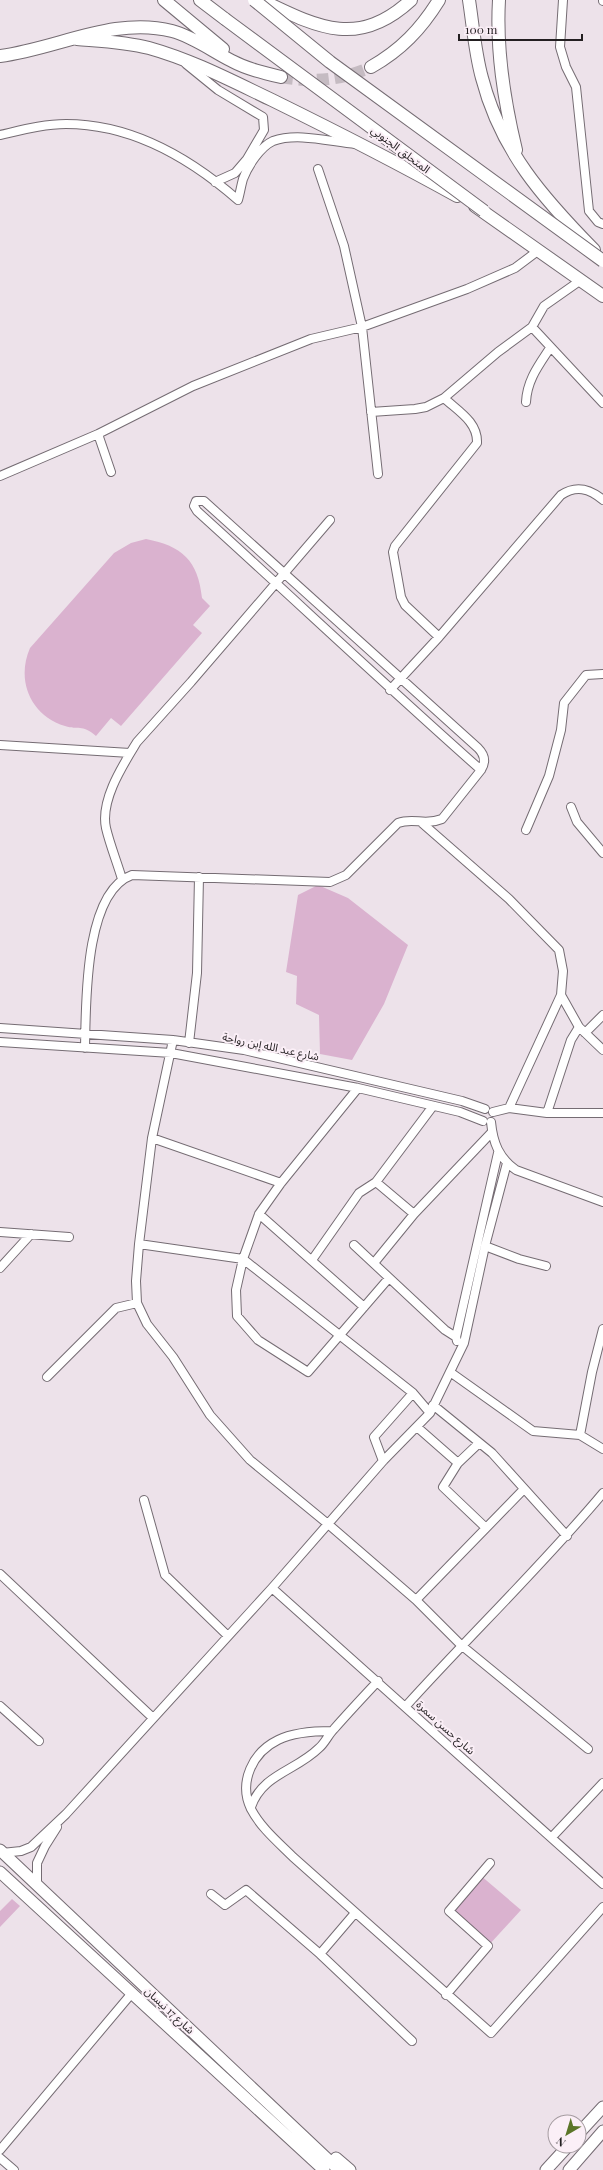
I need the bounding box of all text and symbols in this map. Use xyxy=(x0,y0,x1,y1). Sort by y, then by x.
scale bar xyxy=(459,16,582,42)
text: 100 m xyxy=(465,21,498,37)
street label: المتحلق الجنوبي xyxy=(367,122,434,178)
street label: شارع عبد الله إبن رواحة xyxy=(221,1028,321,1065)
street label: شارع حسن سمرة xyxy=(413,1697,479,1758)
street label: شارع 17 نيسان xyxy=(141,1983,198,2038)
north arrow xyxy=(547,2114,587,2154)
text: N xyxy=(553,2134,568,2151)

